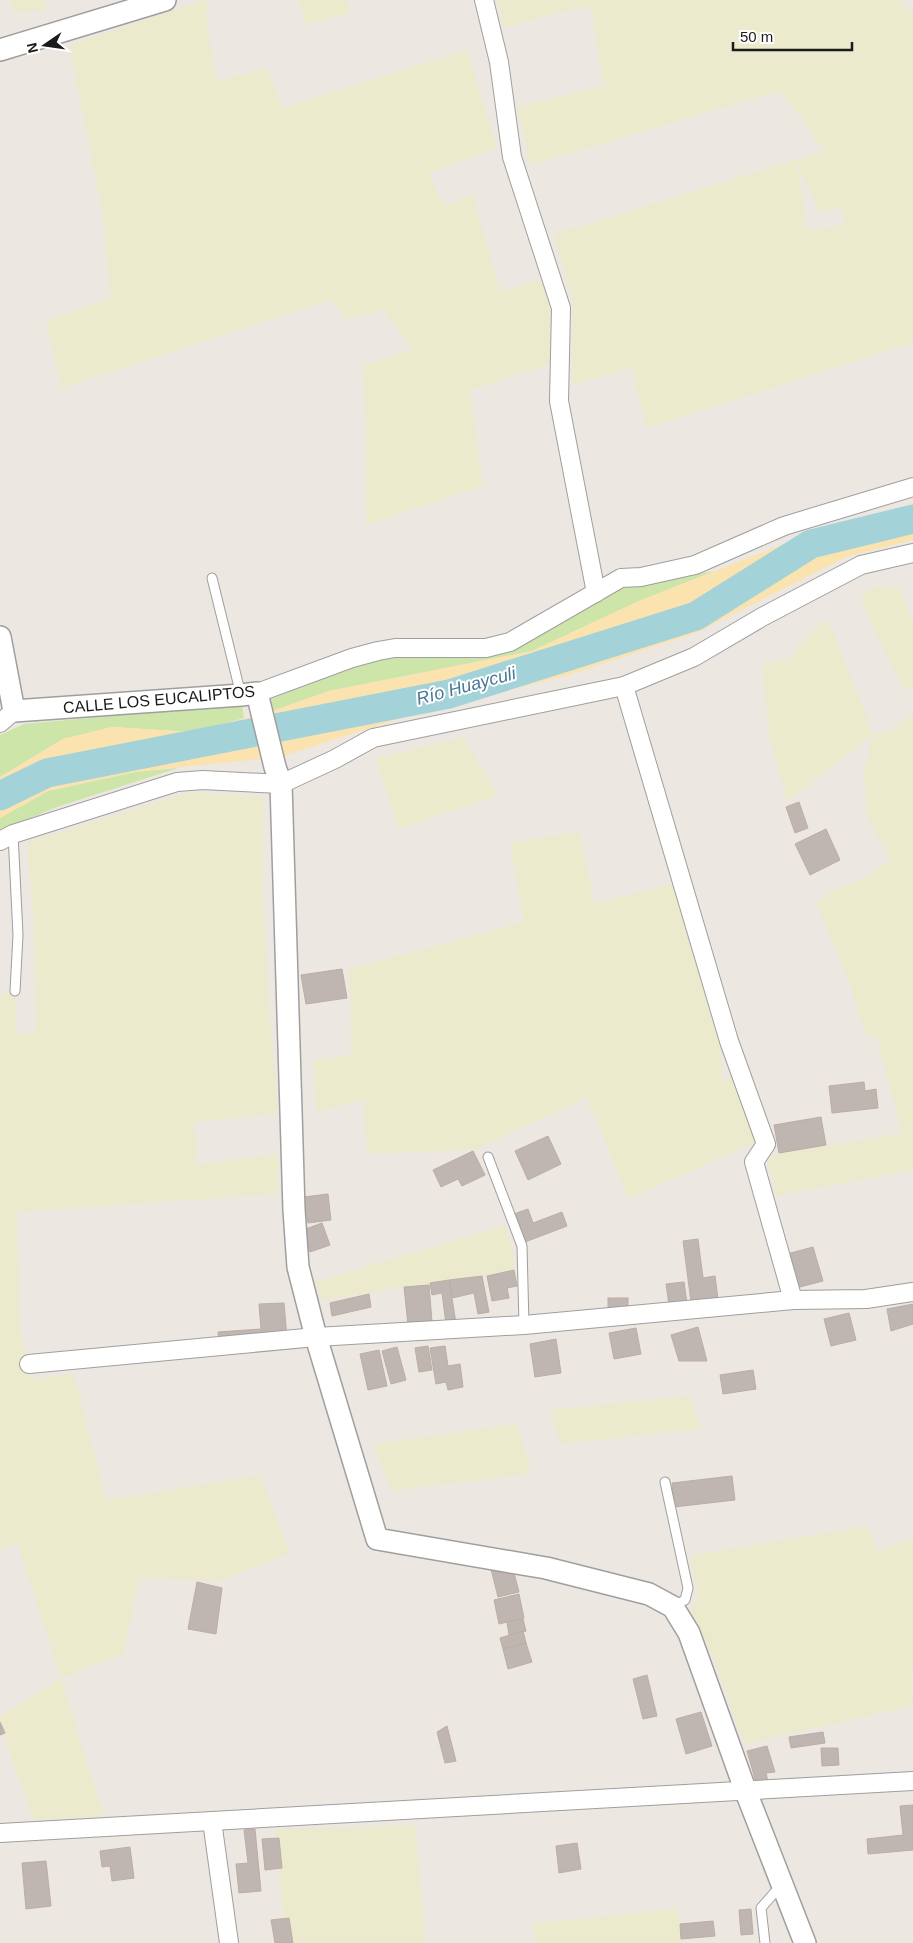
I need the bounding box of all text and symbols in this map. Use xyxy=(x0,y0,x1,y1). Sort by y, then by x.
north arrow xyxy=(20,20,70,70)
scale bar xyxy=(733,20,852,52)
text: 50 m xyxy=(740,28,773,45)
text: N xyxy=(23,41,41,55)
water label: Río Huayculi xyxy=(414,663,519,709)
street label: CALLE LOS EUCALIPTOS xyxy=(62,683,256,716)

